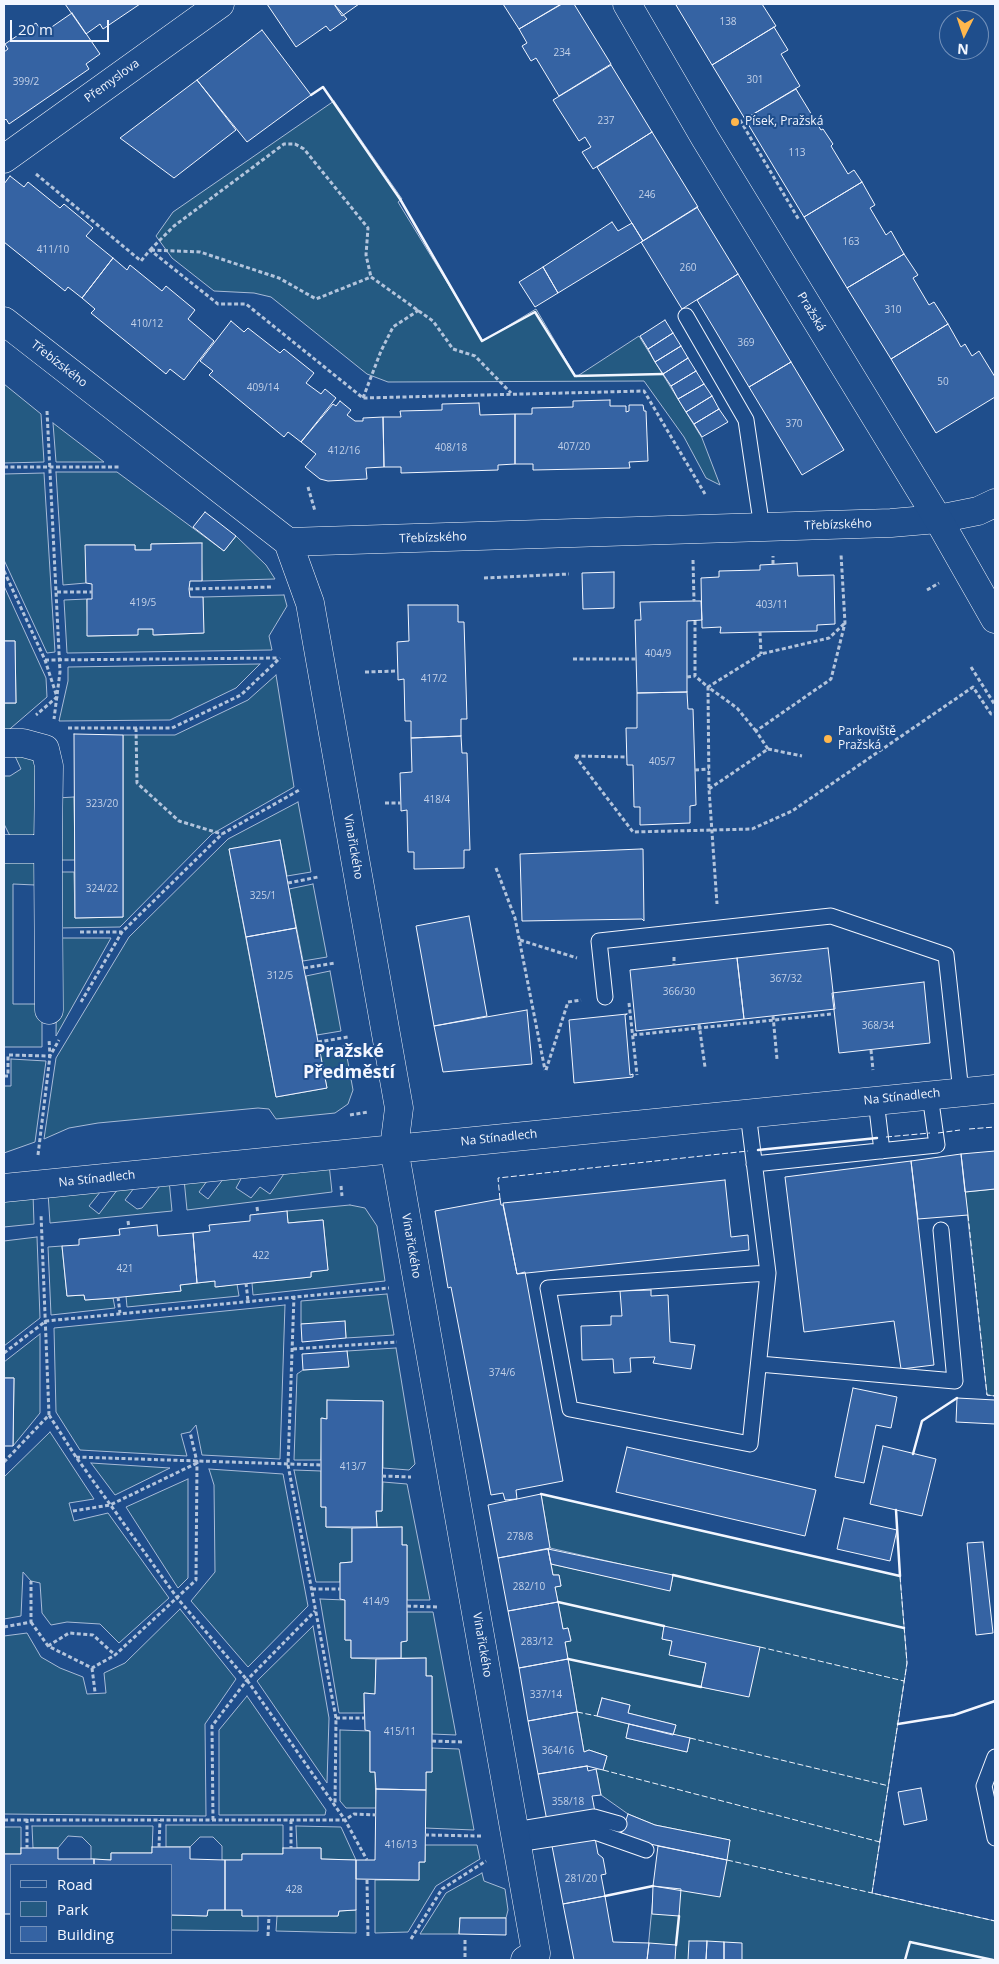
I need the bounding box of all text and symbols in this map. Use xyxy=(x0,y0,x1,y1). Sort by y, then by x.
scale bar xyxy=(12,10,111,42)
north arrow xyxy=(939,10,989,60)
house number: 138 xyxy=(719,16,737,28)
text: 20 m xyxy=(18,19,53,39)
text: N xyxy=(957,40,969,59)
house number: 234 xyxy=(553,47,571,59)
street label: Přemyslova xyxy=(82,56,142,106)
house number: 301 xyxy=(746,74,764,86)
house number: 399/2 xyxy=(13,76,39,88)
house number: 237 xyxy=(597,115,615,127)
place label: Písek, Pražská xyxy=(745,115,823,129)
marker: Písek, Pražská xyxy=(729,116,741,128)
house number: 113 xyxy=(788,147,806,159)
house number: 246 xyxy=(638,189,656,201)
house number: 163 xyxy=(842,236,860,248)
house number: 411/10 xyxy=(37,244,69,256)
house number: 260 xyxy=(679,262,697,274)
street label: Pražská xyxy=(794,290,828,334)
house number: 310 xyxy=(884,304,902,316)
house number: 410/12 xyxy=(131,318,163,330)
house number: 369 xyxy=(737,337,755,349)
street label: Třebízského xyxy=(28,338,90,390)
house number: 50 xyxy=(937,376,949,388)
house number: 409/14 xyxy=(247,382,279,394)
house number: 370 xyxy=(785,418,803,430)
house number: 407/20 xyxy=(558,441,590,453)
house number: 408/18 xyxy=(435,442,467,454)
house number: 412/16 xyxy=(328,445,360,457)
street label: Třebízského xyxy=(804,517,872,533)
street label: Třebízského xyxy=(399,530,467,546)
house number: 419/5 xyxy=(130,597,156,609)
house number: 403/11 xyxy=(756,599,788,611)
house number: 404/9 xyxy=(645,648,671,660)
house number: 417/2 xyxy=(421,673,447,685)
place label: Parkoviště Pražská xyxy=(838,725,896,753)
marker: Parkoviště Pražská xyxy=(822,733,834,745)
house number: 405/7 xyxy=(649,756,675,768)
house number: 418/4 xyxy=(424,794,450,806)
house number: 323/20 xyxy=(86,798,118,810)
street label: Vinařického xyxy=(340,813,366,881)
house number: 324/22 xyxy=(86,883,118,895)
house number: 325/1 xyxy=(250,890,276,902)
house number: 312/5 xyxy=(267,970,293,982)
house number: 367/32 xyxy=(770,973,802,985)
house number: 366/30 xyxy=(663,986,695,998)
house number: 368/34 xyxy=(862,1020,894,1032)
district label: Pražské Předměstí xyxy=(303,1041,395,1084)
street label: Na Stínadlech xyxy=(863,1086,941,1108)
street label: Na Stínadlech xyxy=(460,1127,538,1149)
street label: Na Stínadlech xyxy=(58,1168,136,1190)
street label: Vinařického xyxy=(398,1212,424,1280)
house number: 422 xyxy=(252,1250,270,1262)
house number: 421 xyxy=(116,1263,134,1275)
house number: 374/6 xyxy=(489,1367,515,1379)
house number: 413/7 xyxy=(340,1461,366,1473)
house number: 278/8 xyxy=(507,1531,533,1543)
house number: 282/10 xyxy=(513,1581,545,1593)
house number: 414/9 xyxy=(363,1596,389,1608)
street label: Vinařického xyxy=(469,1611,495,1679)
house number: 283/12 xyxy=(521,1636,553,1648)
house number: 337/14 xyxy=(530,1689,562,1701)
house number: 415/11 xyxy=(384,1726,416,1738)
house number: 364/16 xyxy=(542,1745,574,1757)
house number: 358/18 xyxy=(552,1796,584,1808)
house number: 416/13 xyxy=(385,1839,417,1851)
legend xyxy=(10,1864,172,1954)
house number: 281/20 xyxy=(565,1873,597,1885)
text: Road xyxy=(57,1874,93,1894)
house number: 428 xyxy=(285,1884,303,1896)
text: Park xyxy=(57,1899,88,1919)
text: Building xyxy=(57,1924,114,1944)

